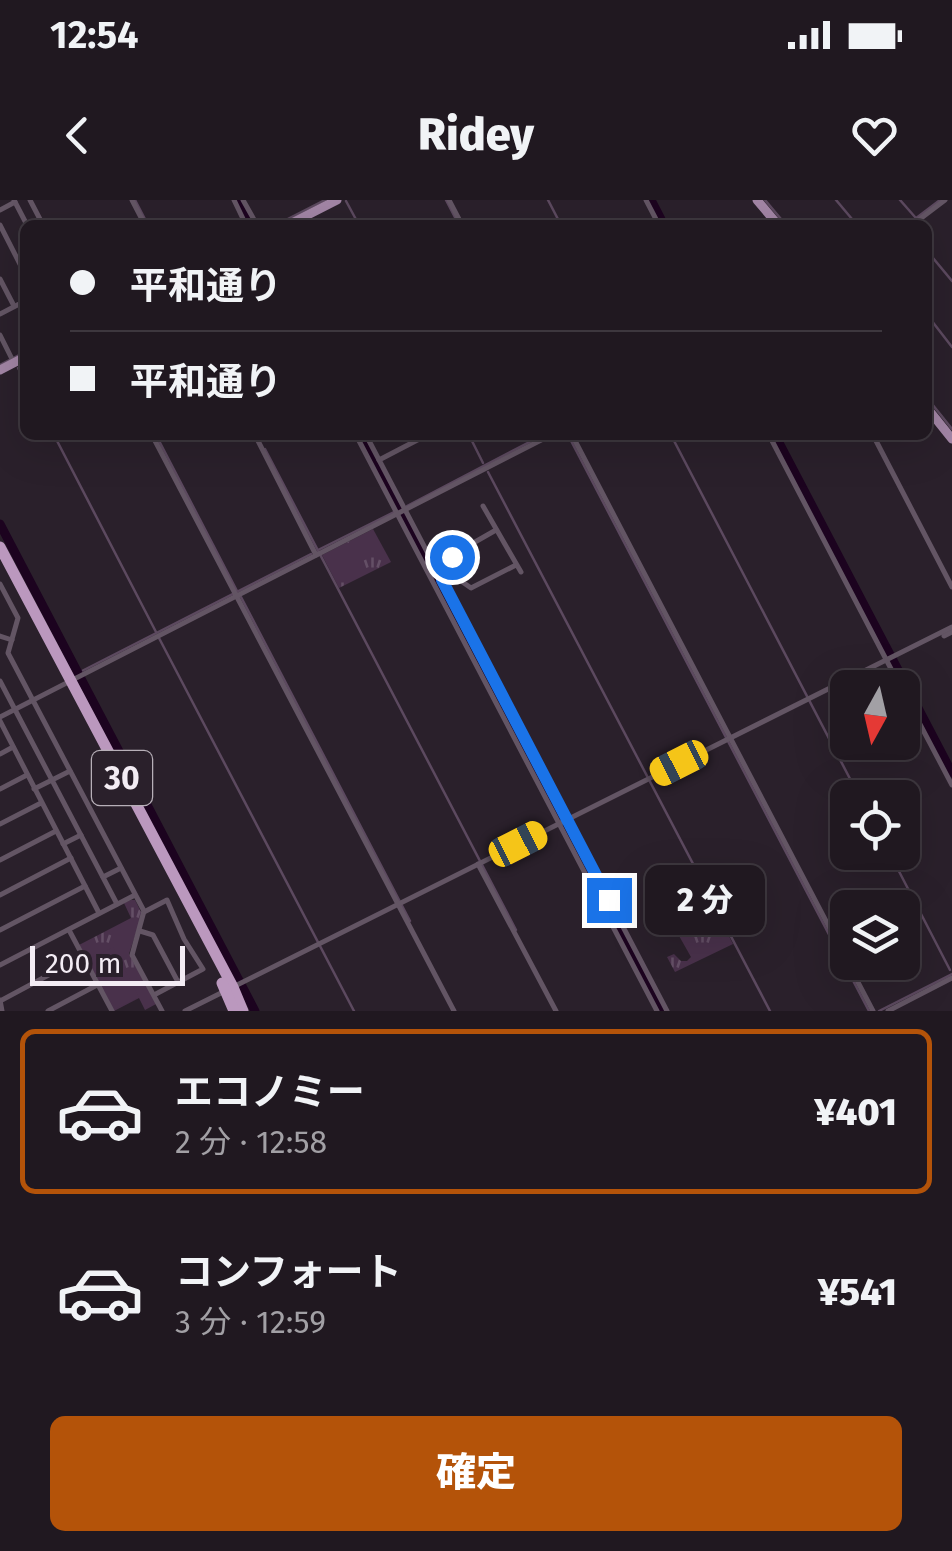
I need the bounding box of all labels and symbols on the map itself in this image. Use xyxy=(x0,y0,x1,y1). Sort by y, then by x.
route start xyxy=(430,535,475,580)
north arrow xyxy=(830,670,920,760)
car xyxy=(645,736,713,790)
road number: 30 xyxy=(92,751,152,805)
car xyxy=(484,817,552,871)
callout: 2 分 xyxy=(644,865,764,935)
route end xyxy=(587,878,632,923)
scale bar xyxy=(30,941,185,986)

